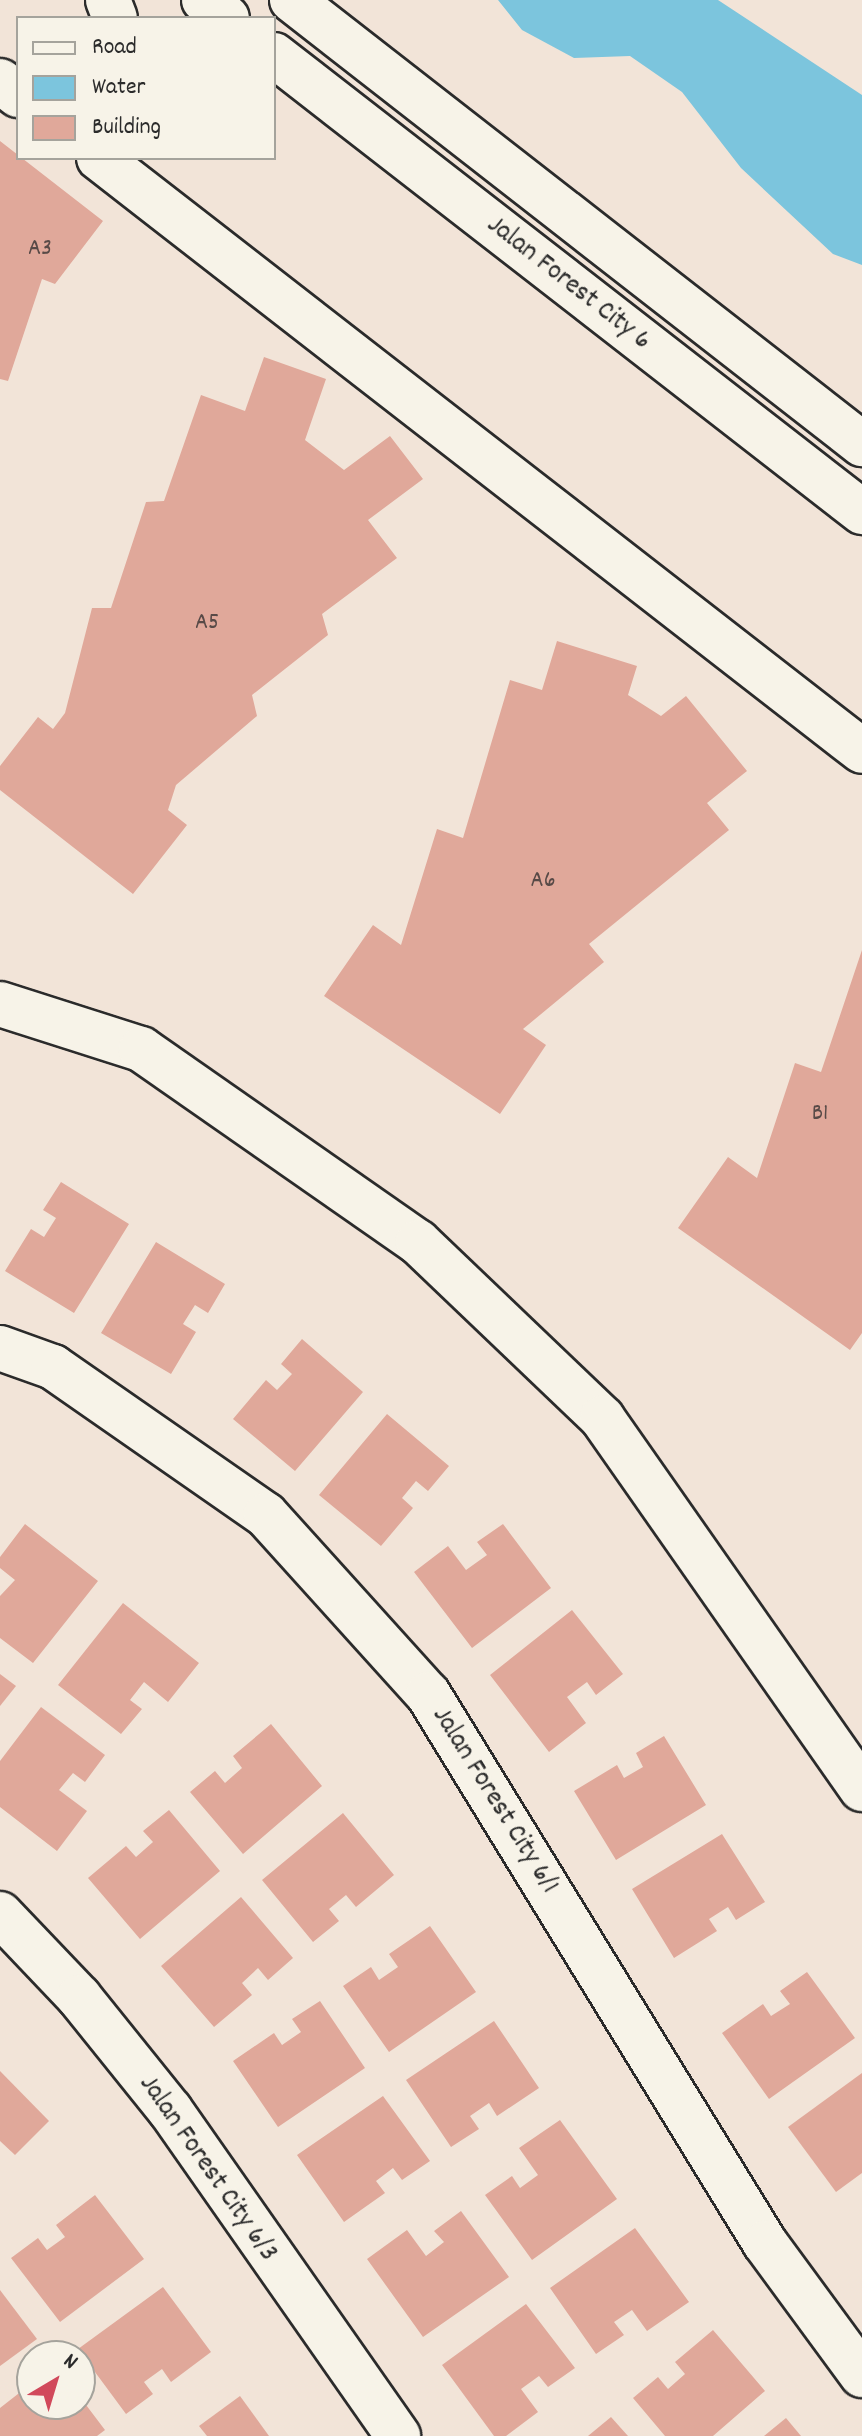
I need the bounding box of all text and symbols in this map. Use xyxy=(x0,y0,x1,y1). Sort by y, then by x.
legend xyxy=(16,16,276,160)
text: Road xyxy=(92,31,137,65)
text: Water xyxy=(92,71,145,105)
text: Building xyxy=(92,111,161,145)
street label: Jalan Forest City 6 xyxy=(479,209,657,359)
house number: A3 xyxy=(28,236,52,264)
house number: A5 xyxy=(195,610,219,638)
house number: A6 xyxy=(531,868,555,896)
house number: B1 xyxy=(812,1101,828,1129)
street label: Jalan Forest City 6/1 xyxy=(423,1702,565,1900)
street label: Jalan Forest City 6/3 xyxy=(130,2069,284,2269)
north arrow xyxy=(16,2340,96,2420)
text: N xyxy=(56,2347,84,2378)

